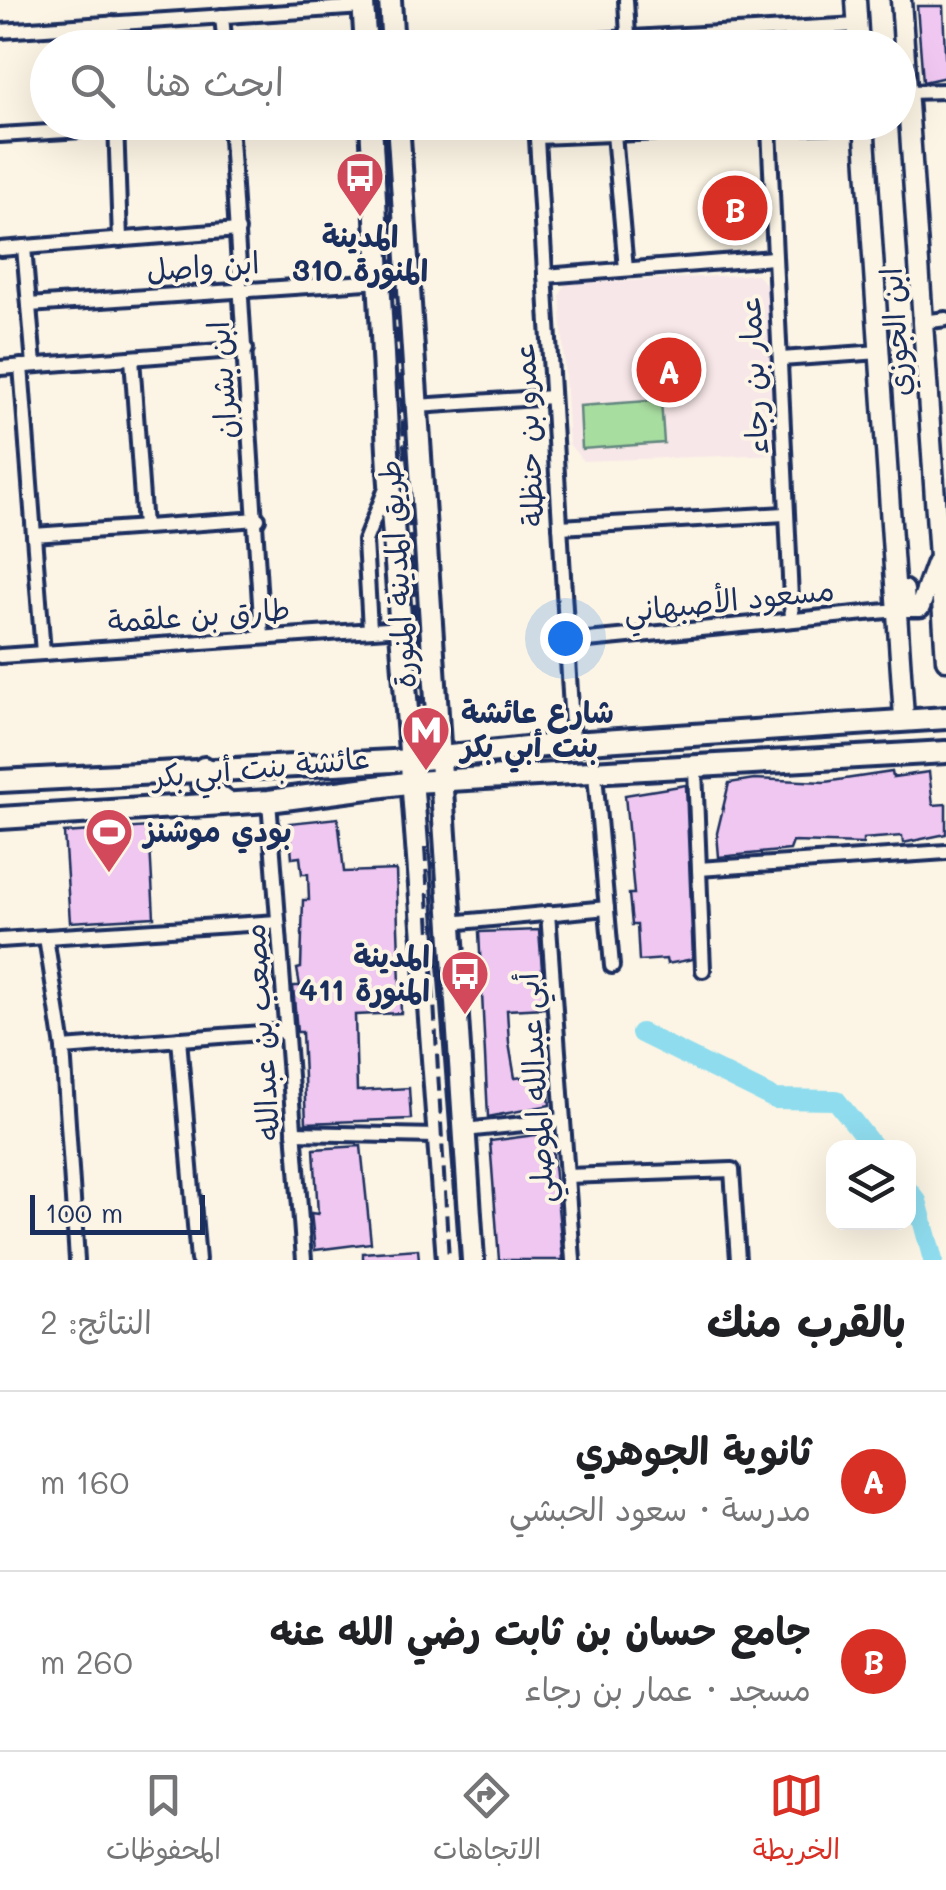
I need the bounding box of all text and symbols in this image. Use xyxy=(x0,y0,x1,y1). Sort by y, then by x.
search box xyxy=(30,30,916,140)
text: ابحث هنا xyxy=(145,56,284,106)
icon: search xyxy=(65,58,120,113)
bus stop icon: المدينة المنورة 310 xyxy=(334,150,386,218)
pin: B xyxy=(702,170,768,246)
place label: المدينة المنورة 310 xyxy=(292,215,428,290)
street label: ابن واصل xyxy=(145,241,261,289)
street label: ابن الجوزي xyxy=(870,266,921,398)
street label: عمار بن رجاء xyxy=(728,294,776,456)
street label: ابن بشران xyxy=(197,320,245,440)
pin: A xyxy=(636,332,702,408)
street label: عمرو بن حنظلة xyxy=(502,341,552,528)
street label: طريق المدينة المنورة xyxy=(368,458,426,690)
street label: مسعود الأصبهاني xyxy=(621,568,837,638)
street label: طارق بن علقمة xyxy=(106,588,291,640)
your location xyxy=(540,613,591,664)
place label: شارع عائشة بنت أبي بكر xyxy=(458,691,614,773)
metro station icon: شارع عائشة بنت أبي بكر xyxy=(400,704,452,772)
street label: عائشة بنت أبي بكر xyxy=(148,737,372,804)
sports icon: بودي موشنز xyxy=(83,806,135,874)
place label: بودي موشنز xyxy=(141,810,292,854)
street label: مصعب بن عبدالله xyxy=(232,922,288,1142)
place label: المدينة المنورة 411 xyxy=(299,935,430,1010)
bus stop icon: المدينة المنورة 411 xyxy=(439,948,491,1016)
street label: أبي عبدالله الموصلي xyxy=(506,971,570,1205)
map controls xyxy=(826,1140,916,1230)
button: layers xyxy=(826,1140,916,1230)
scale bar xyxy=(30,1190,205,1234)
text: 100 m xyxy=(45,1194,123,1230)
text: بالقرب منك xyxy=(707,1293,906,1348)
text: النتائج: 2 xyxy=(40,1300,152,1342)
text: ثانوية الجوهري xyxy=(576,1425,811,1475)
text: 160 m xyxy=(40,1460,129,1502)
text: A xyxy=(862,1460,885,1502)
text: مدرسة · سعود الحبشي xyxy=(509,1487,811,1529)
text: جامع حسان بن ثابت رضي الله عنه xyxy=(270,1605,811,1655)
text: 260 m xyxy=(40,1640,133,1682)
text: B xyxy=(863,1640,884,1682)
text: مسجد · عمار بن رجاء xyxy=(524,1667,811,1709)
tab: المحفوظات xyxy=(106,1768,221,1874)
tab: الاتجاهات xyxy=(433,1768,541,1874)
tab: الخريطة xyxy=(753,1768,840,1874)

